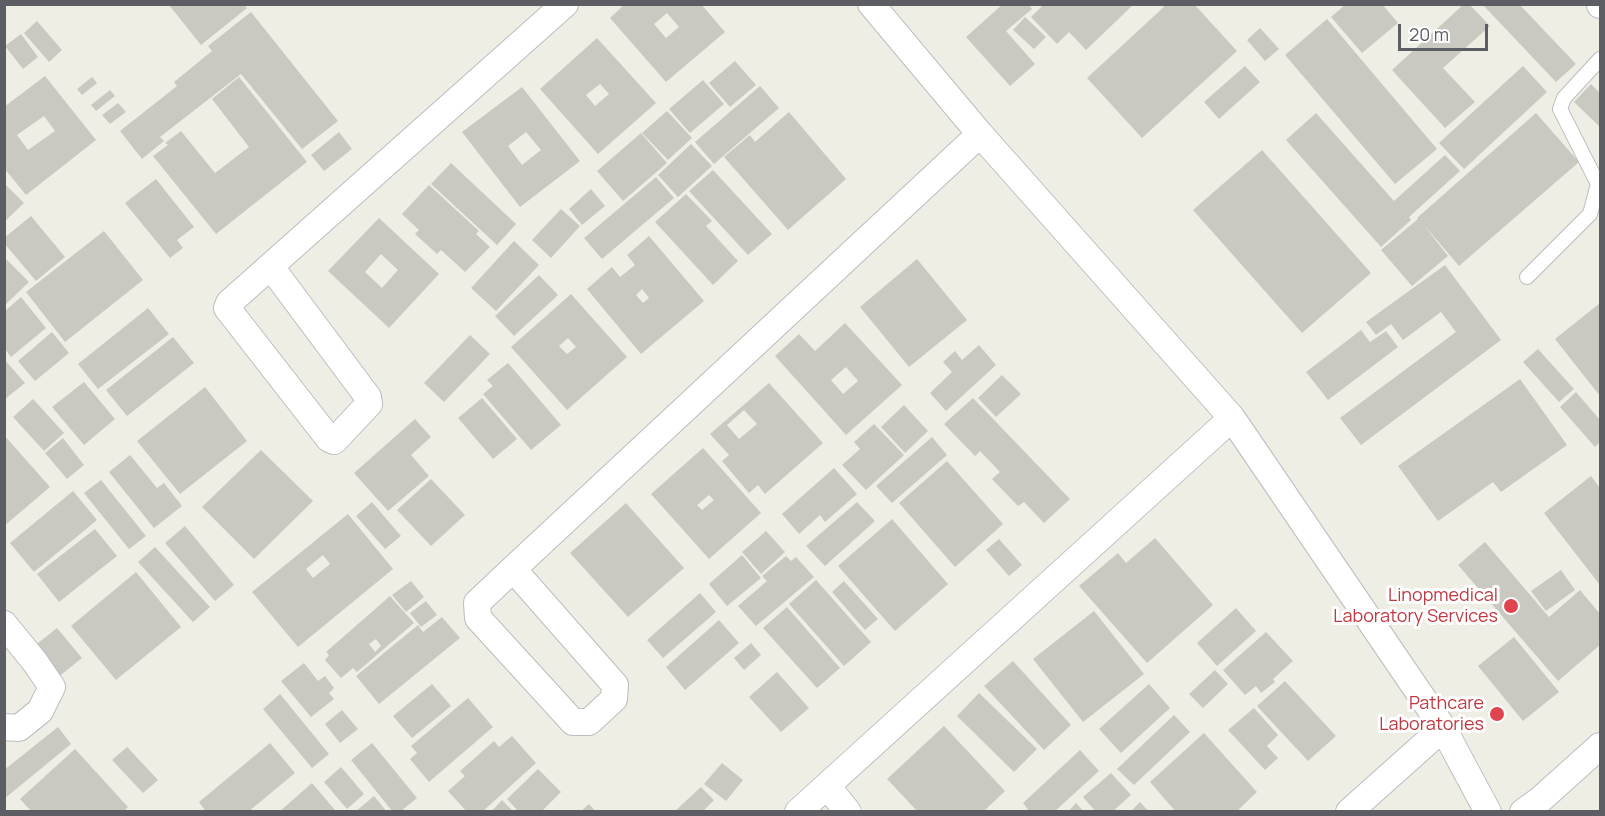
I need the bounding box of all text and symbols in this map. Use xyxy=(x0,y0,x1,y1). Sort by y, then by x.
scale bar xyxy=(1401,12,1491,50)
text: 20 m xyxy=(1409,22,1449,46)
place label: Linopmedical Laboratory Services xyxy=(1333,585,1498,628)
marker: Linopmedical Laboratory Services xyxy=(1502,597,1520,615)
place label: Pathcare Laboratories xyxy=(1379,693,1484,736)
marker: Pathcare Laboratories xyxy=(1488,705,1506,723)

